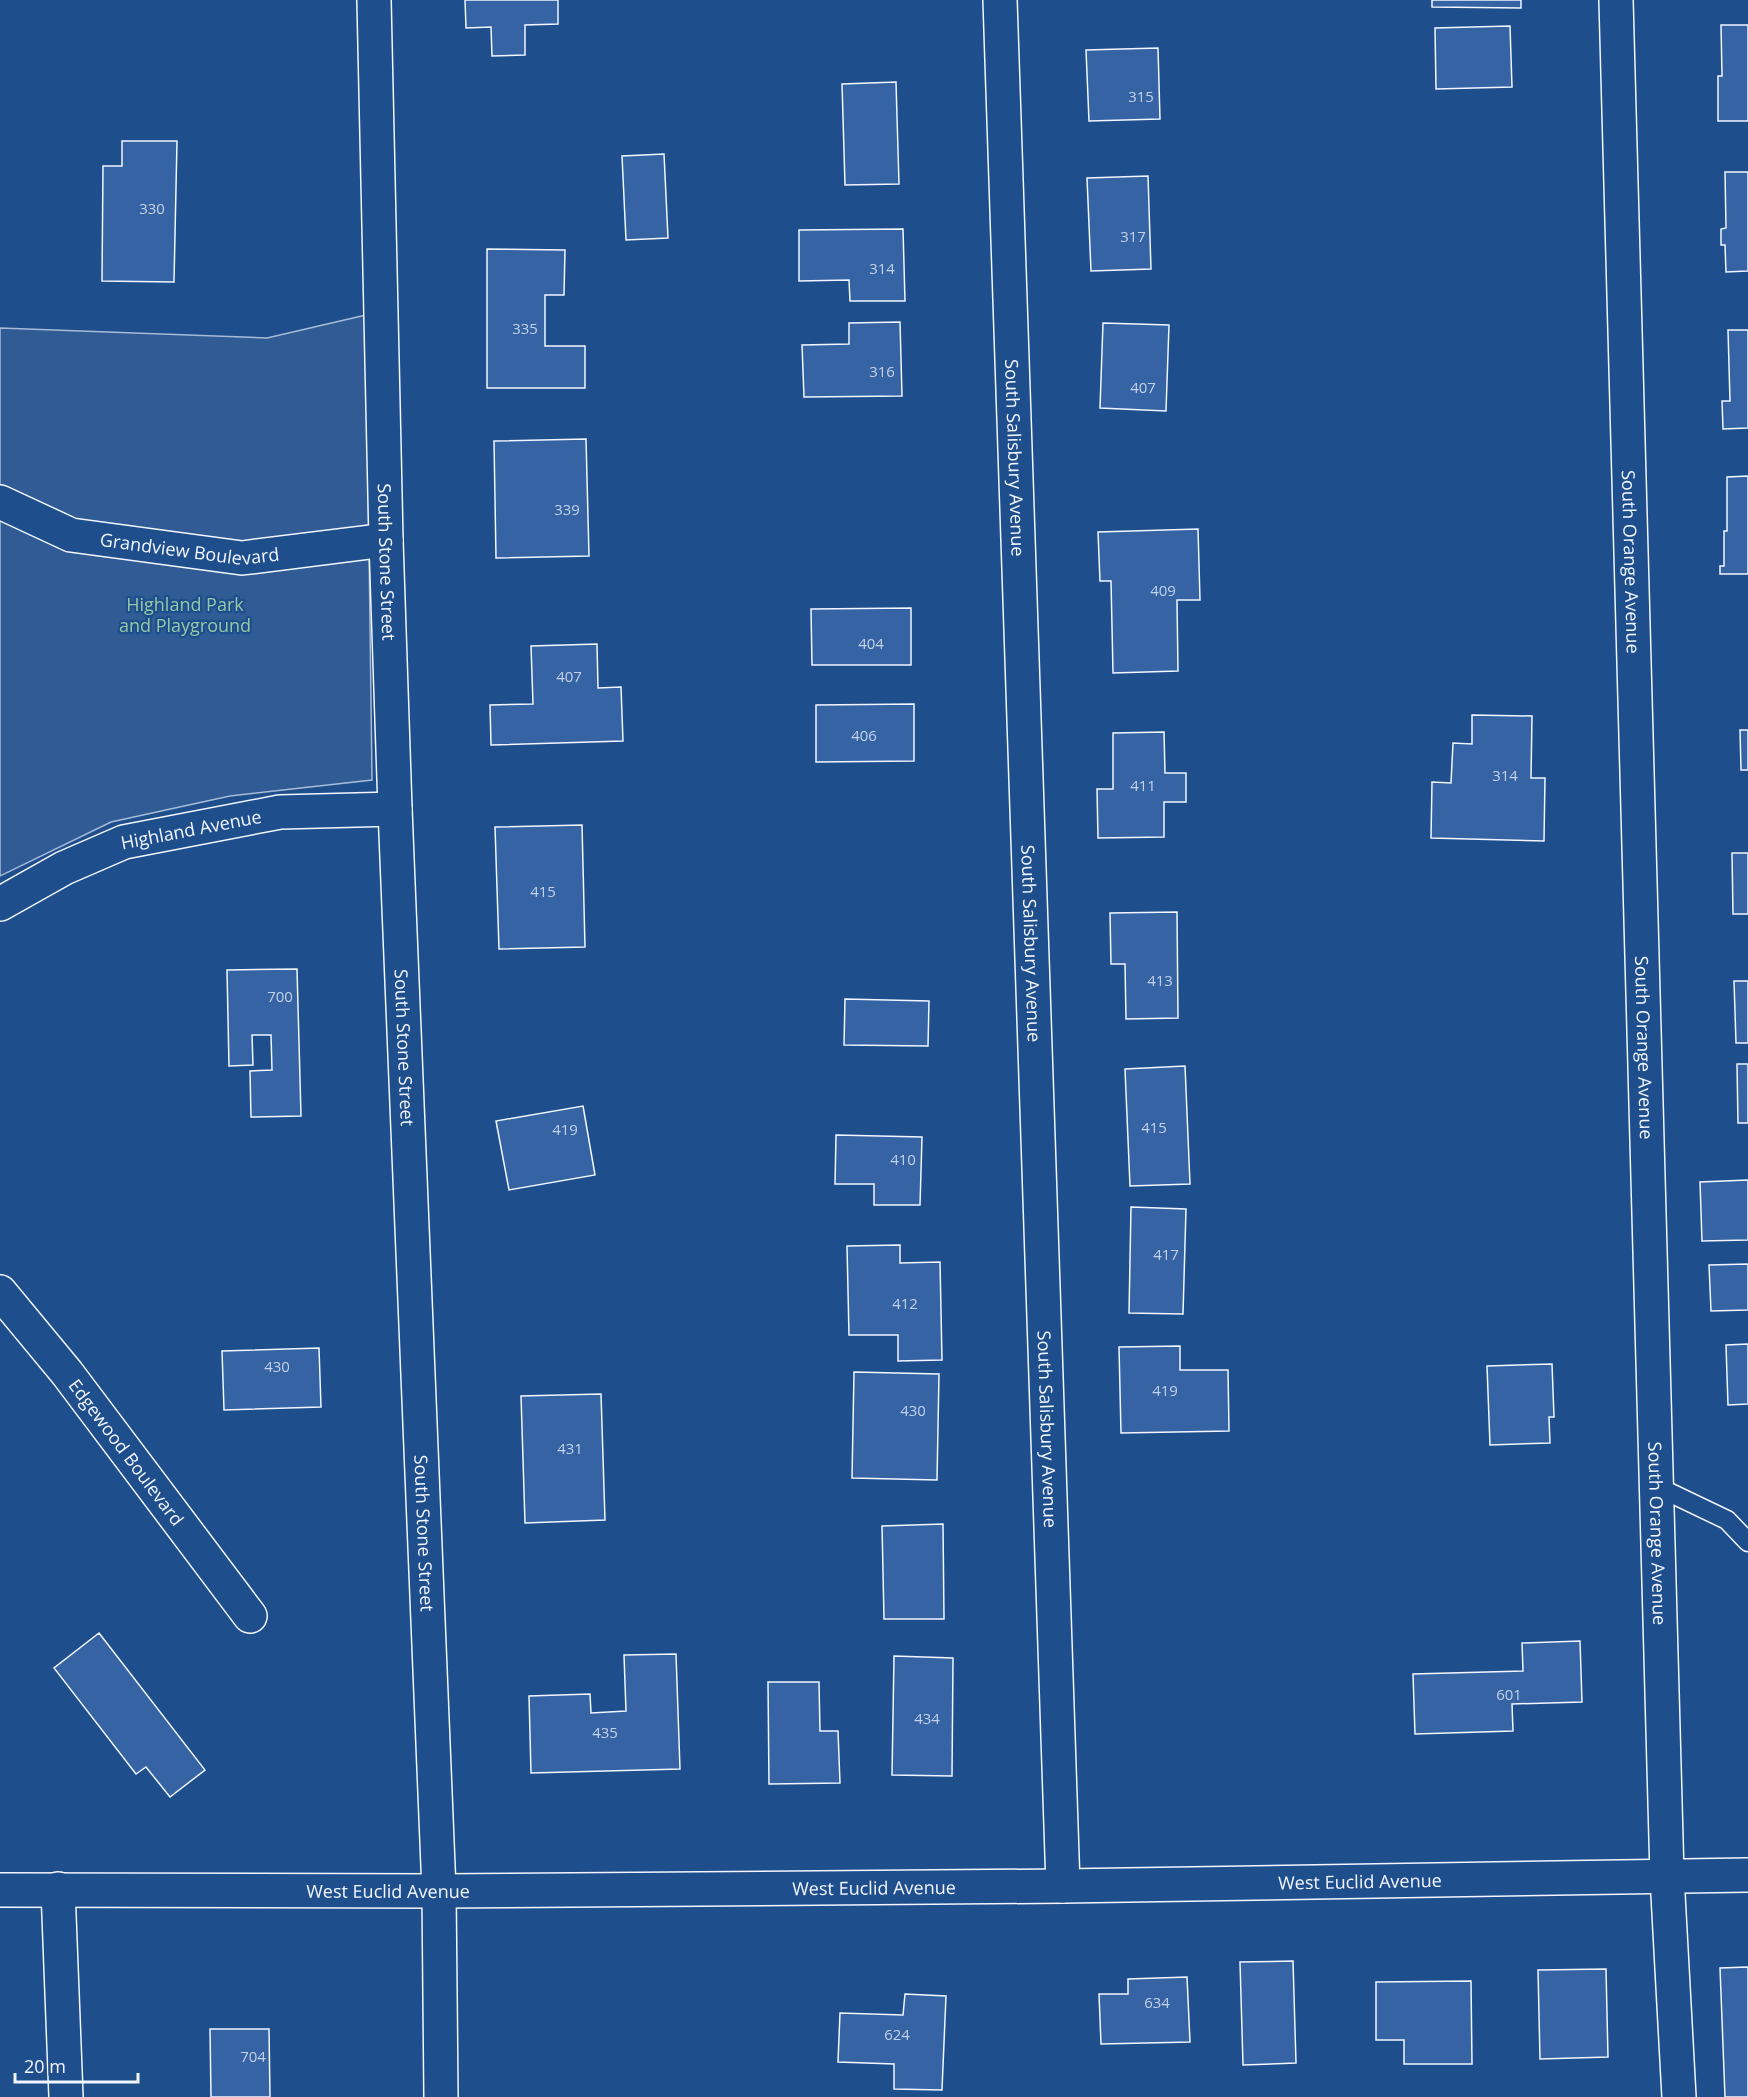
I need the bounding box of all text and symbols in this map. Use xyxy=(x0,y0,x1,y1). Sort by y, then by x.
house number: 315 xyxy=(1128,86,1154,106)
house number: 330 xyxy=(139,198,165,218)
house number: 317 xyxy=(1120,226,1146,246)
house number: 314 xyxy=(869,258,895,278)
house number: 335 xyxy=(512,318,538,338)
street label: South Salisbury Avenue xyxy=(1000,359,1031,557)
house number: 316 xyxy=(869,361,895,381)
house number: 407 xyxy=(1130,377,1156,397)
street label: South Orange Avenue xyxy=(1617,470,1646,654)
street label: South Stone Street xyxy=(373,483,401,641)
house number: 339 xyxy=(554,499,580,519)
street label: Grandview Boulevard xyxy=(99,527,281,570)
house number: 409 xyxy=(1150,580,1176,600)
park label: Highland Park and Playground xyxy=(119,592,251,637)
house number: 404 xyxy=(858,633,884,653)
house number: 407 xyxy=(556,666,582,686)
house number: 406 xyxy=(851,725,877,745)
house number: 314 xyxy=(1492,765,1518,785)
house number: 411 xyxy=(1130,775,1156,795)
street label: Highland Avenue xyxy=(119,804,263,854)
street label: South Salisbury Avenue xyxy=(1016,844,1047,1042)
house number: 415 xyxy=(530,881,556,901)
street label: South Orange Avenue xyxy=(1630,956,1659,1140)
street label: South Stone Street xyxy=(390,969,420,1127)
house number: 413 xyxy=(1147,970,1173,990)
house number: 700 xyxy=(267,986,293,1006)
house number: 415 xyxy=(1141,1117,1167,1137)
house number: 419 xyxy=(552,1119,578,1139)
house number: 410 xyxy=(890,1149,916,1169)
house number: 417 xyxy=(1153,1244,1179,1264)
house number: 412 xyxy=(892,1293,918,1313)
street label: South Salisbury Avenue xyxy=(1032,1330,1063,1528)
house number: 430 xyxy=(264,1356,290,1376)
street label: Edgewood Boulevard xyxy=(63,1374,190,1530)
house number: 419 xyxy=(1152,1380,1178,1400)
house number: 430 xyxy=(900,1400,926,1420)
house number: 431 xyxy=(557,1438,583,1458)
street label: South Orange Avenue xyxy=(1643,1441,1672,1626)
street label: South Stone Street xyxy=(409,1454,440,1612)
house number: 601 xyxy=(1496,1684,1522,1704)
house number: 434 xyxy=(914,1708,940,1728)
house number: 435 xyxy=(592,1722,618,1742)
street label: West Euclid Avenue xyxy=(1278,1868,1442,1895)
street label: West Euclid Avenue xyxy=(792,1875,956,1900)
street label: West Euclid Avenue xyxy=(306,1879,470,1903)
house number: 634 xyxy=(1144,1992,1170,2012)
house number: 624 xyxy=(884,2024,910,2044)
scale bar xyxy=(15,2046,138,2084)
house number: 704 xyxy=(240,2046,266,2066)
text: 20 m xyxy=(24,2054,66,2078)

